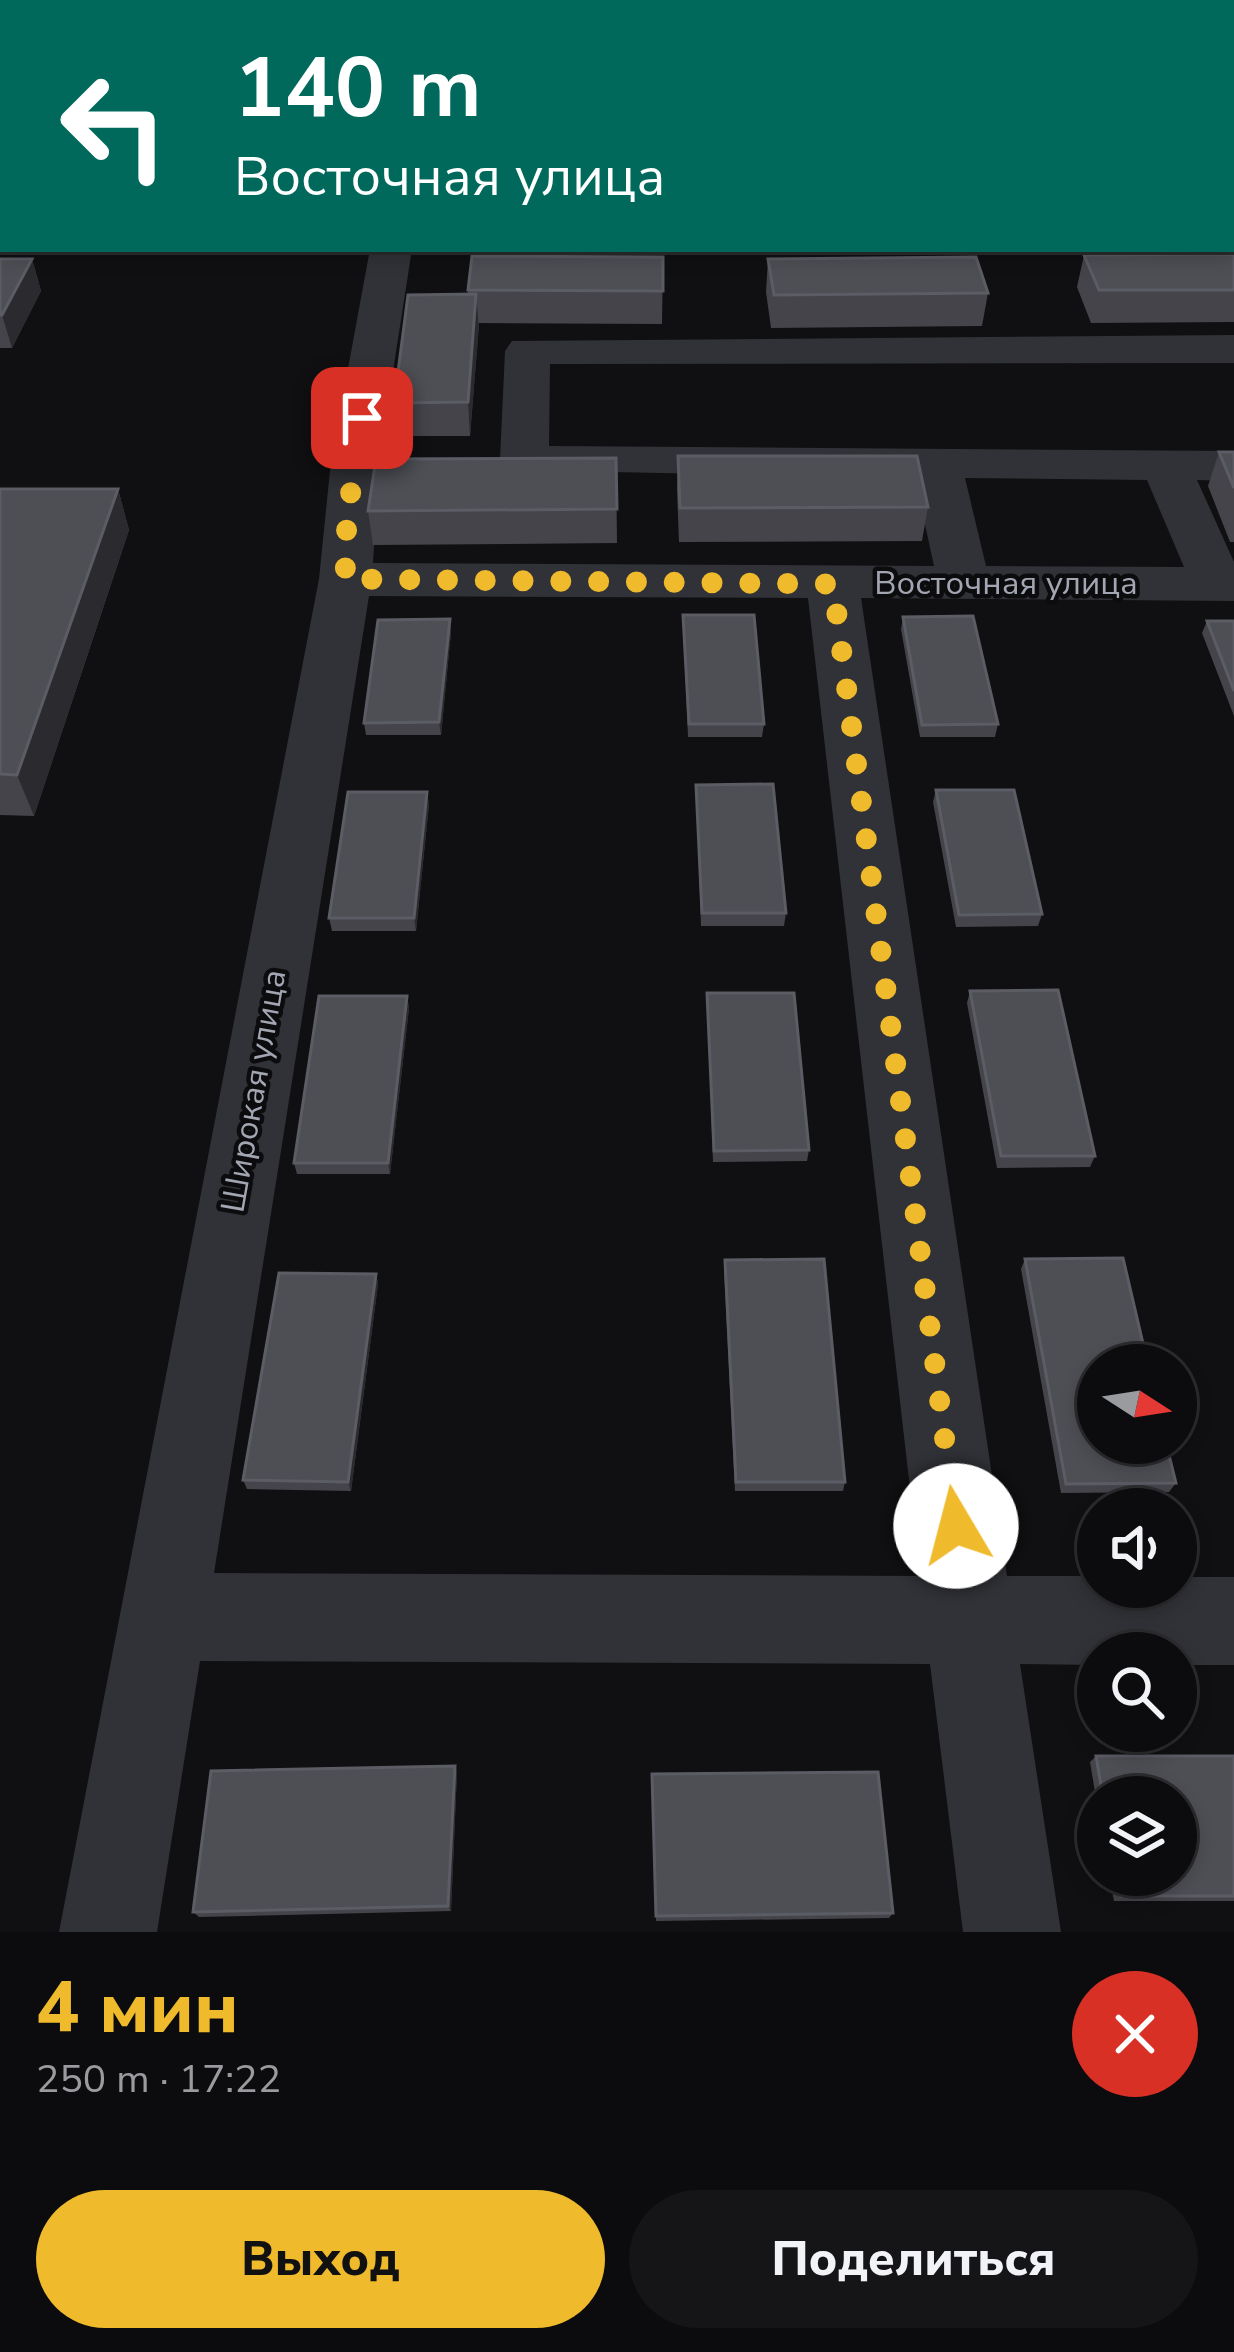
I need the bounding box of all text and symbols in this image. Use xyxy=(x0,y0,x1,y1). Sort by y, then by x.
text: 140 m xyxy=(234,31,482,146)
icon: left xyxy=(36,48,192,204)
text: Восточная улица xyxy=(234,140,665,214)
pin xyxy=(311,367,413,469)
icon: arrive xyxy=(329,385,395,451)
street label: Восточная улица xyxy=(874,561,1138,606)
street label: Широкая улица xyxy=(211,966,297,1216)
north arrow xyxy=(1077,1344,1197,1464)
map controls xyxy=(1077,1344,1197,1896)
position arrow xyxy=(893,1463,1019,1589)
button: sound xyxy=(1077,1488,1197,1608)
button: search xyxy=(1077,1632,1197,1752)
button: layers xyxy=(1077,1776,1197,1896)
text: 4 мин xyxy=(36,1959,239,2057)
button: close xyxy=(1072,1971,1198,2097)
text: 250 m · 17:22 xyxy=(36,2053,281,2106)
button: Выход xyxy=(36,2190,605,2328)
button: Поделиться xyxy=(629,2190,1198,2328)

